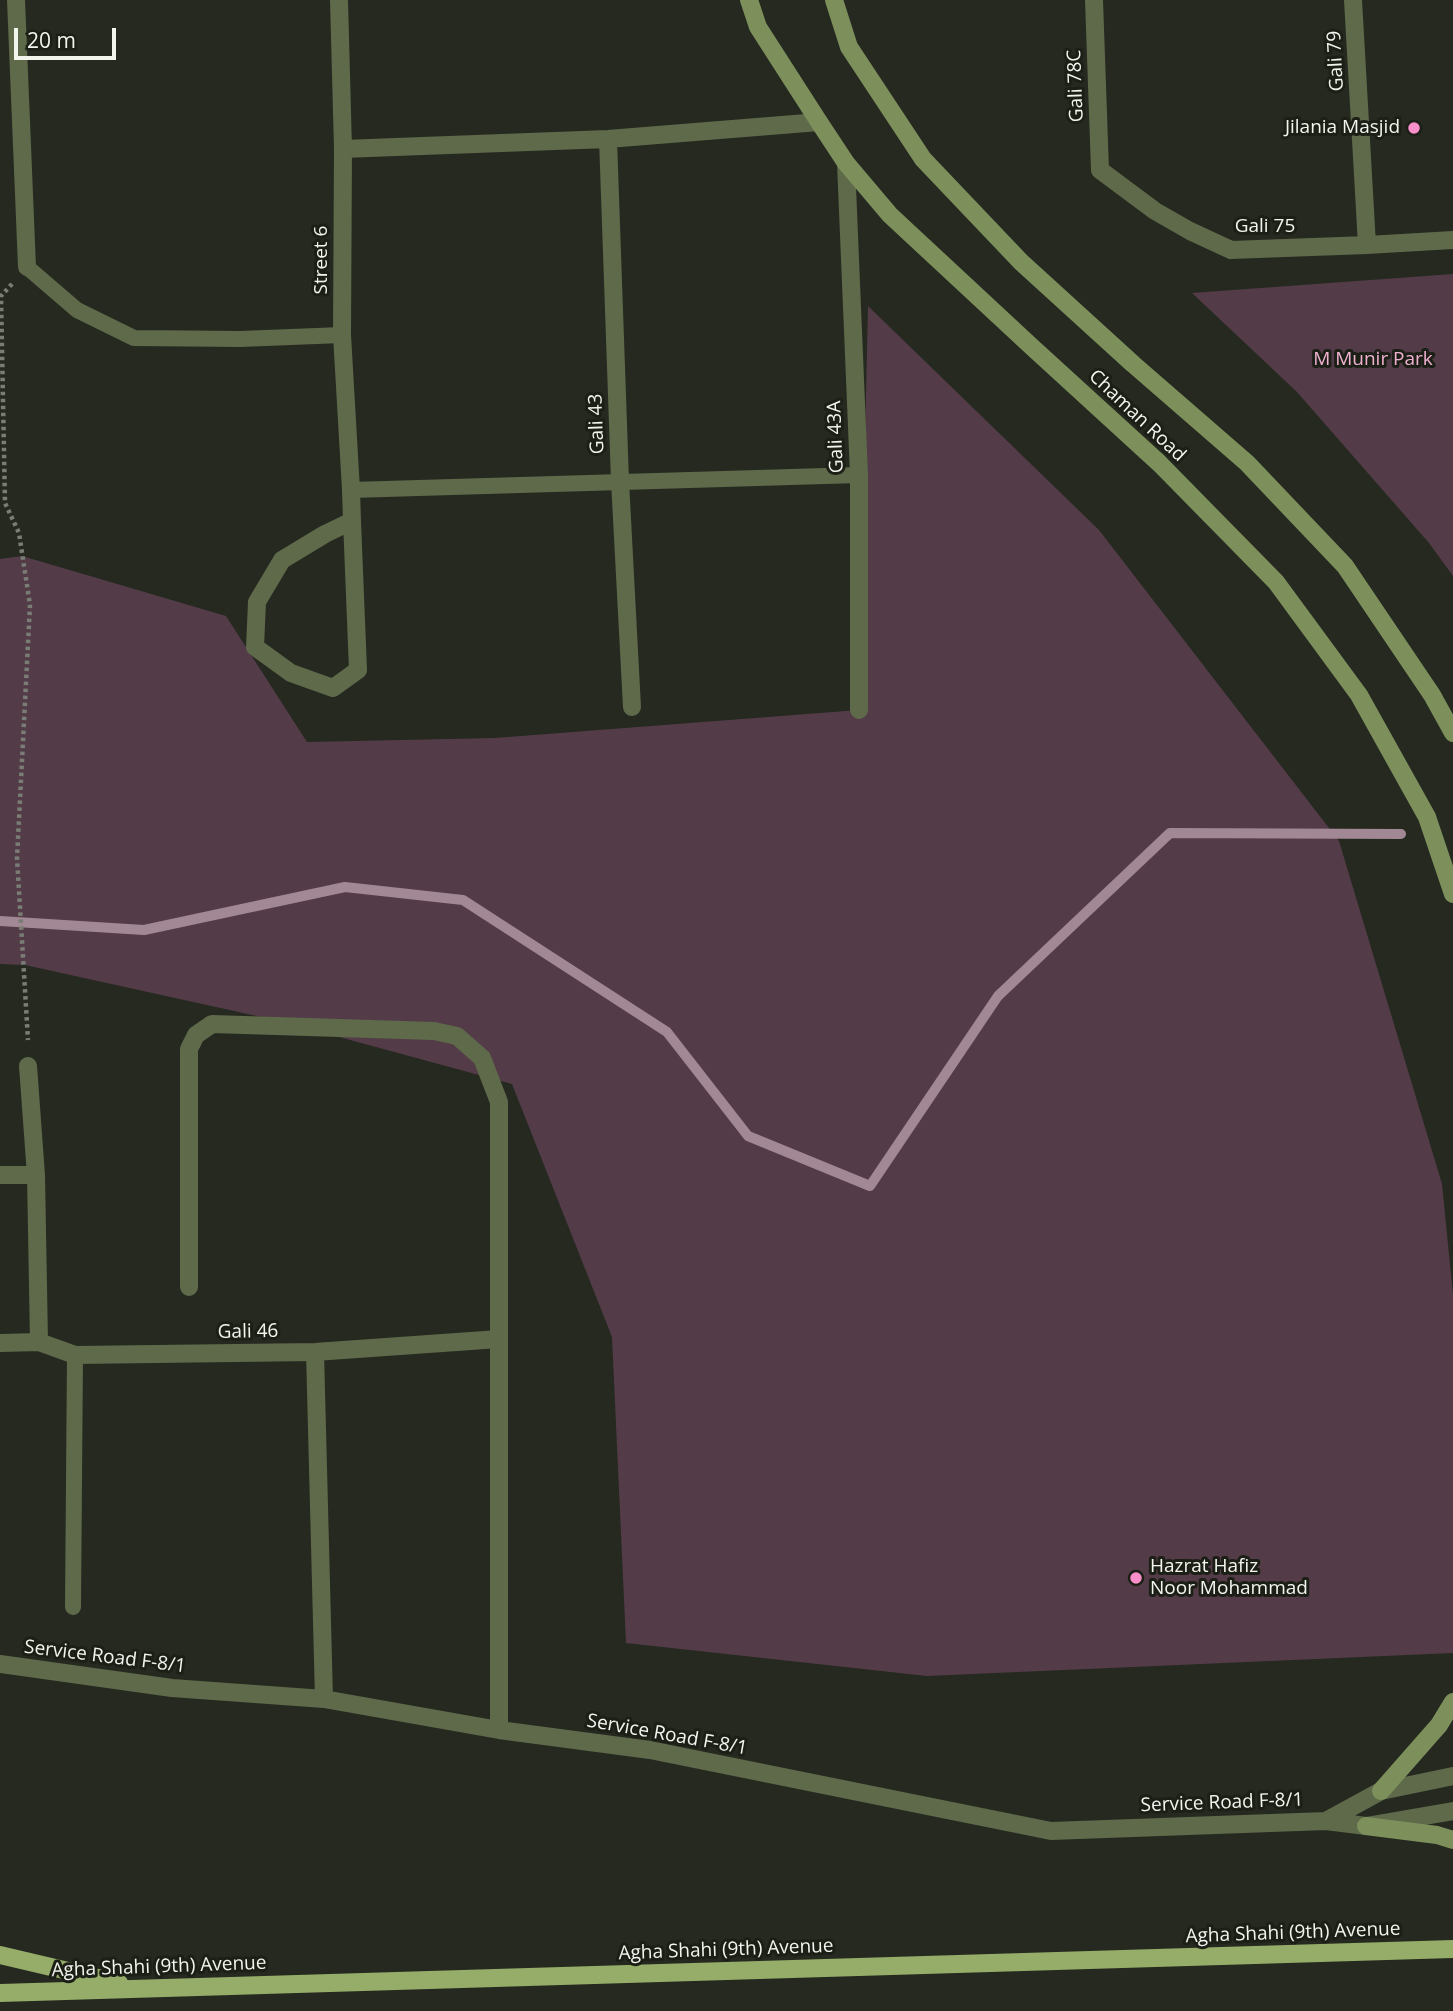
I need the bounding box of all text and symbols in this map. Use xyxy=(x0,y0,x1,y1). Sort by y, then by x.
scale bar xyxy=(18,14,119,58)
text: 20 m xyxy=(27,26,76,54)
street label: Gali 79 xyxy=(1323,30,1349,92)
street label: Gali 78C xyxy=(1063,49,1089,123)
place label: Jilania Masjid xyxy=(1285,117,1400,139)
marker: Jilania Masjid xyxy=(1406,120,1422,136)
street label: Gali 75 xyxy=(1235,216,1295,238)
street label: Street 6 xyxy=(311,226,333,294)
park label: M Munir Park xyxy=(1313,349,1433,371)
street label: Chaman Road xyxy=(1084,365,1190,467)
street label: Gali 43 xyxy=(585,393,609,455)
street label: Gali 43A xyxy=(823,400,849,474)
street label: Gali 46 xyxy=(217,1320,279,1344)
place label: Hazrat Hafiz Noor Mohammad xyxy=(1150,1556,1308,1600)
marker: Hazrat Hafiz Noor Mohammad xyxy=(1128,1570,1144,1586)
street label: Service Road F-8/1 xyxy=(23,1636,187,1678)
street label: Service Road F-8/1 xyxy=(585,1710,749,1760)
street label: Service Road F-8/1 xyxy=(1140,1789,1304,1817)
street label: Agha Shahi (9th) Avenue xyxy=(1185,1918,1401,1948)
street label: Agha Shahi (9th) Avenue xyxy=(618,1935,834,1965)
street label: Agha Shahi (9th) Avenue xyxy=(51,1952,267,1982)

